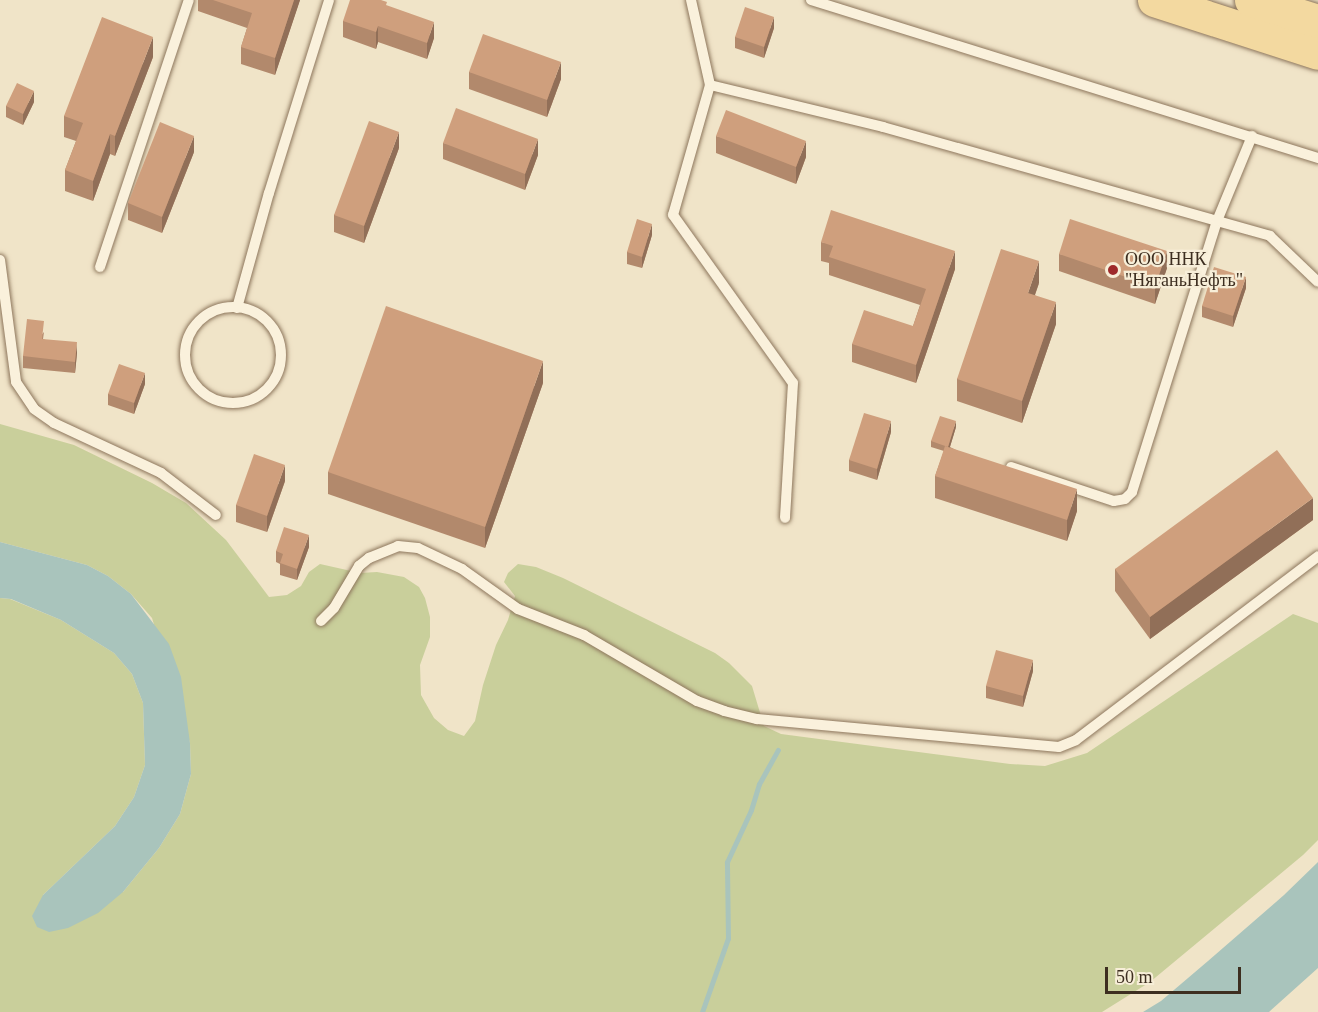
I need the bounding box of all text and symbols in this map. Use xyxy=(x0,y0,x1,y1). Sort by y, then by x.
place label: ООО ННК "НяганьНефть" xyxy=(1125,249,1243,292)
marker: ООО ННК "НяганьНефть" xyxy=(1106,263,1120,277)
scale bar xyxy=(1108,955,1244,993)
text: 50 m xyxy=(1116,967,1153,987)

